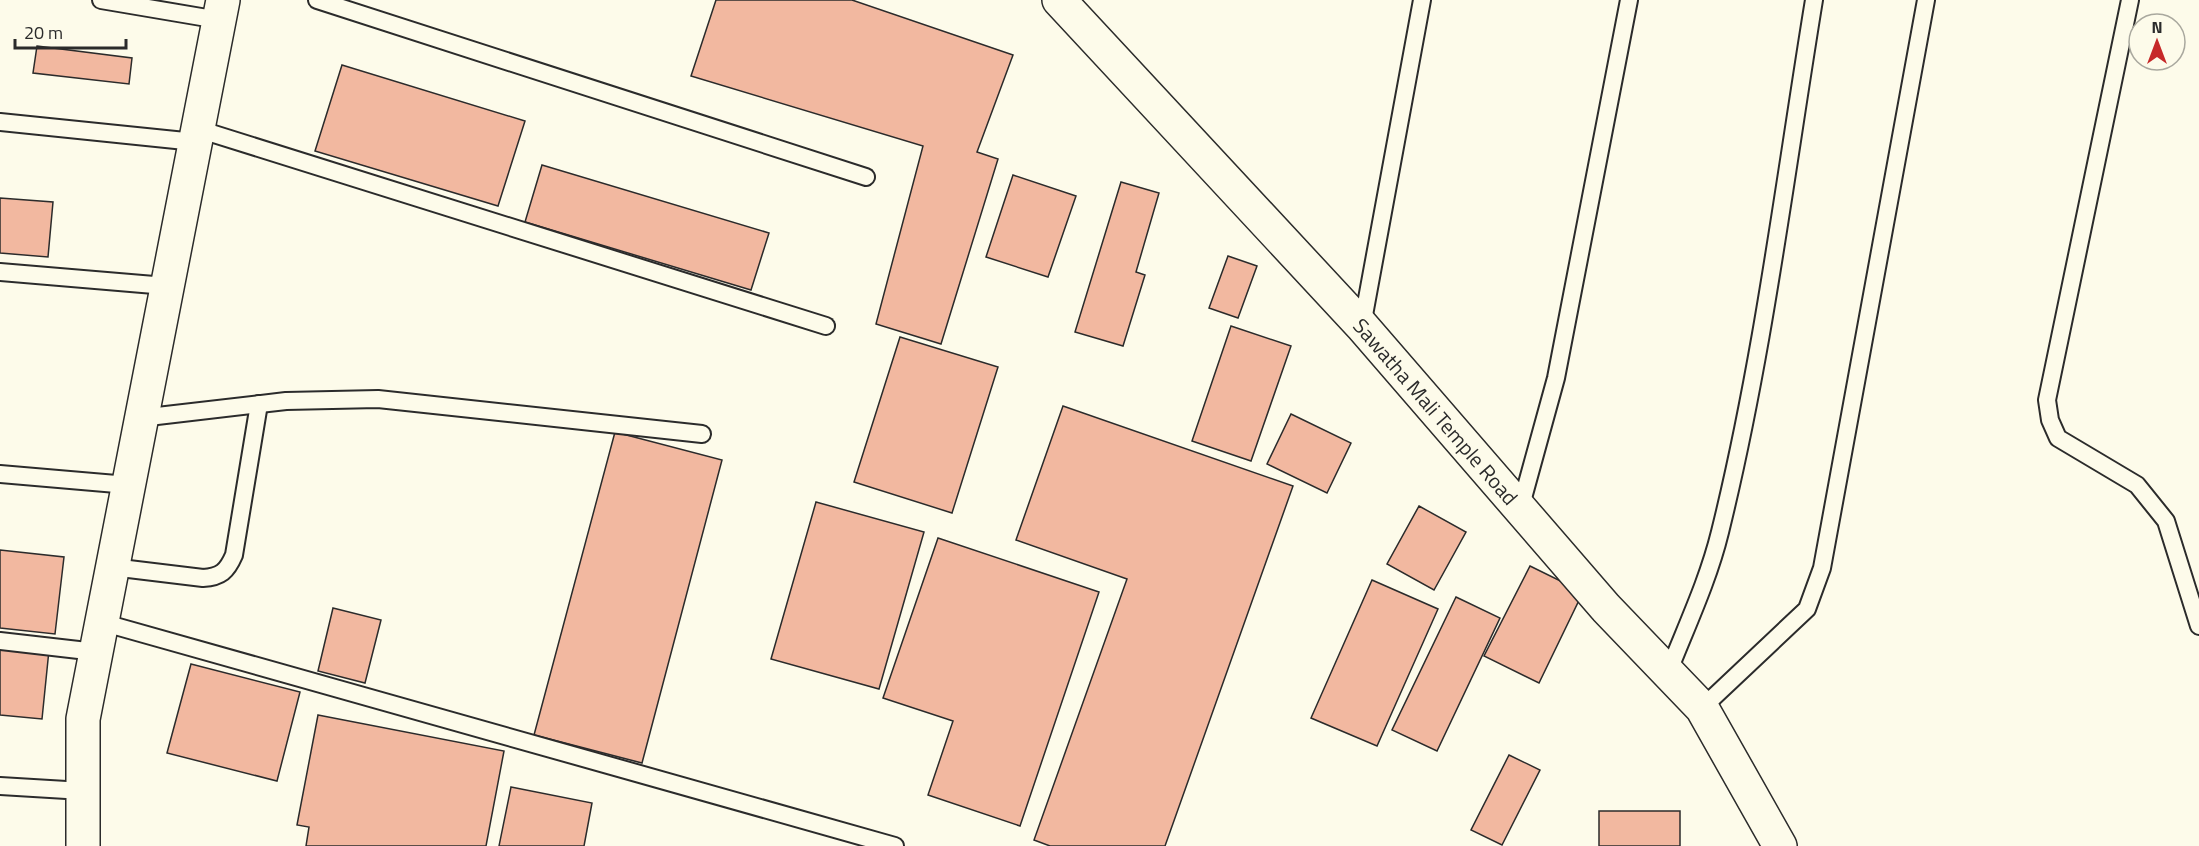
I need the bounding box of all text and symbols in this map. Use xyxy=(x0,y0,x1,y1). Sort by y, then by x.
scale bar xyxy=(15,12,126,50)
north arrow xyxy=(2127,12,2187,72)
text: N xyxy=(2151,15,2163,39)
text: 20 m xyxy=(24,19,63,46)
street label: Sawatha Mali Temple Road xyxy=(1346,311,1526,512)

